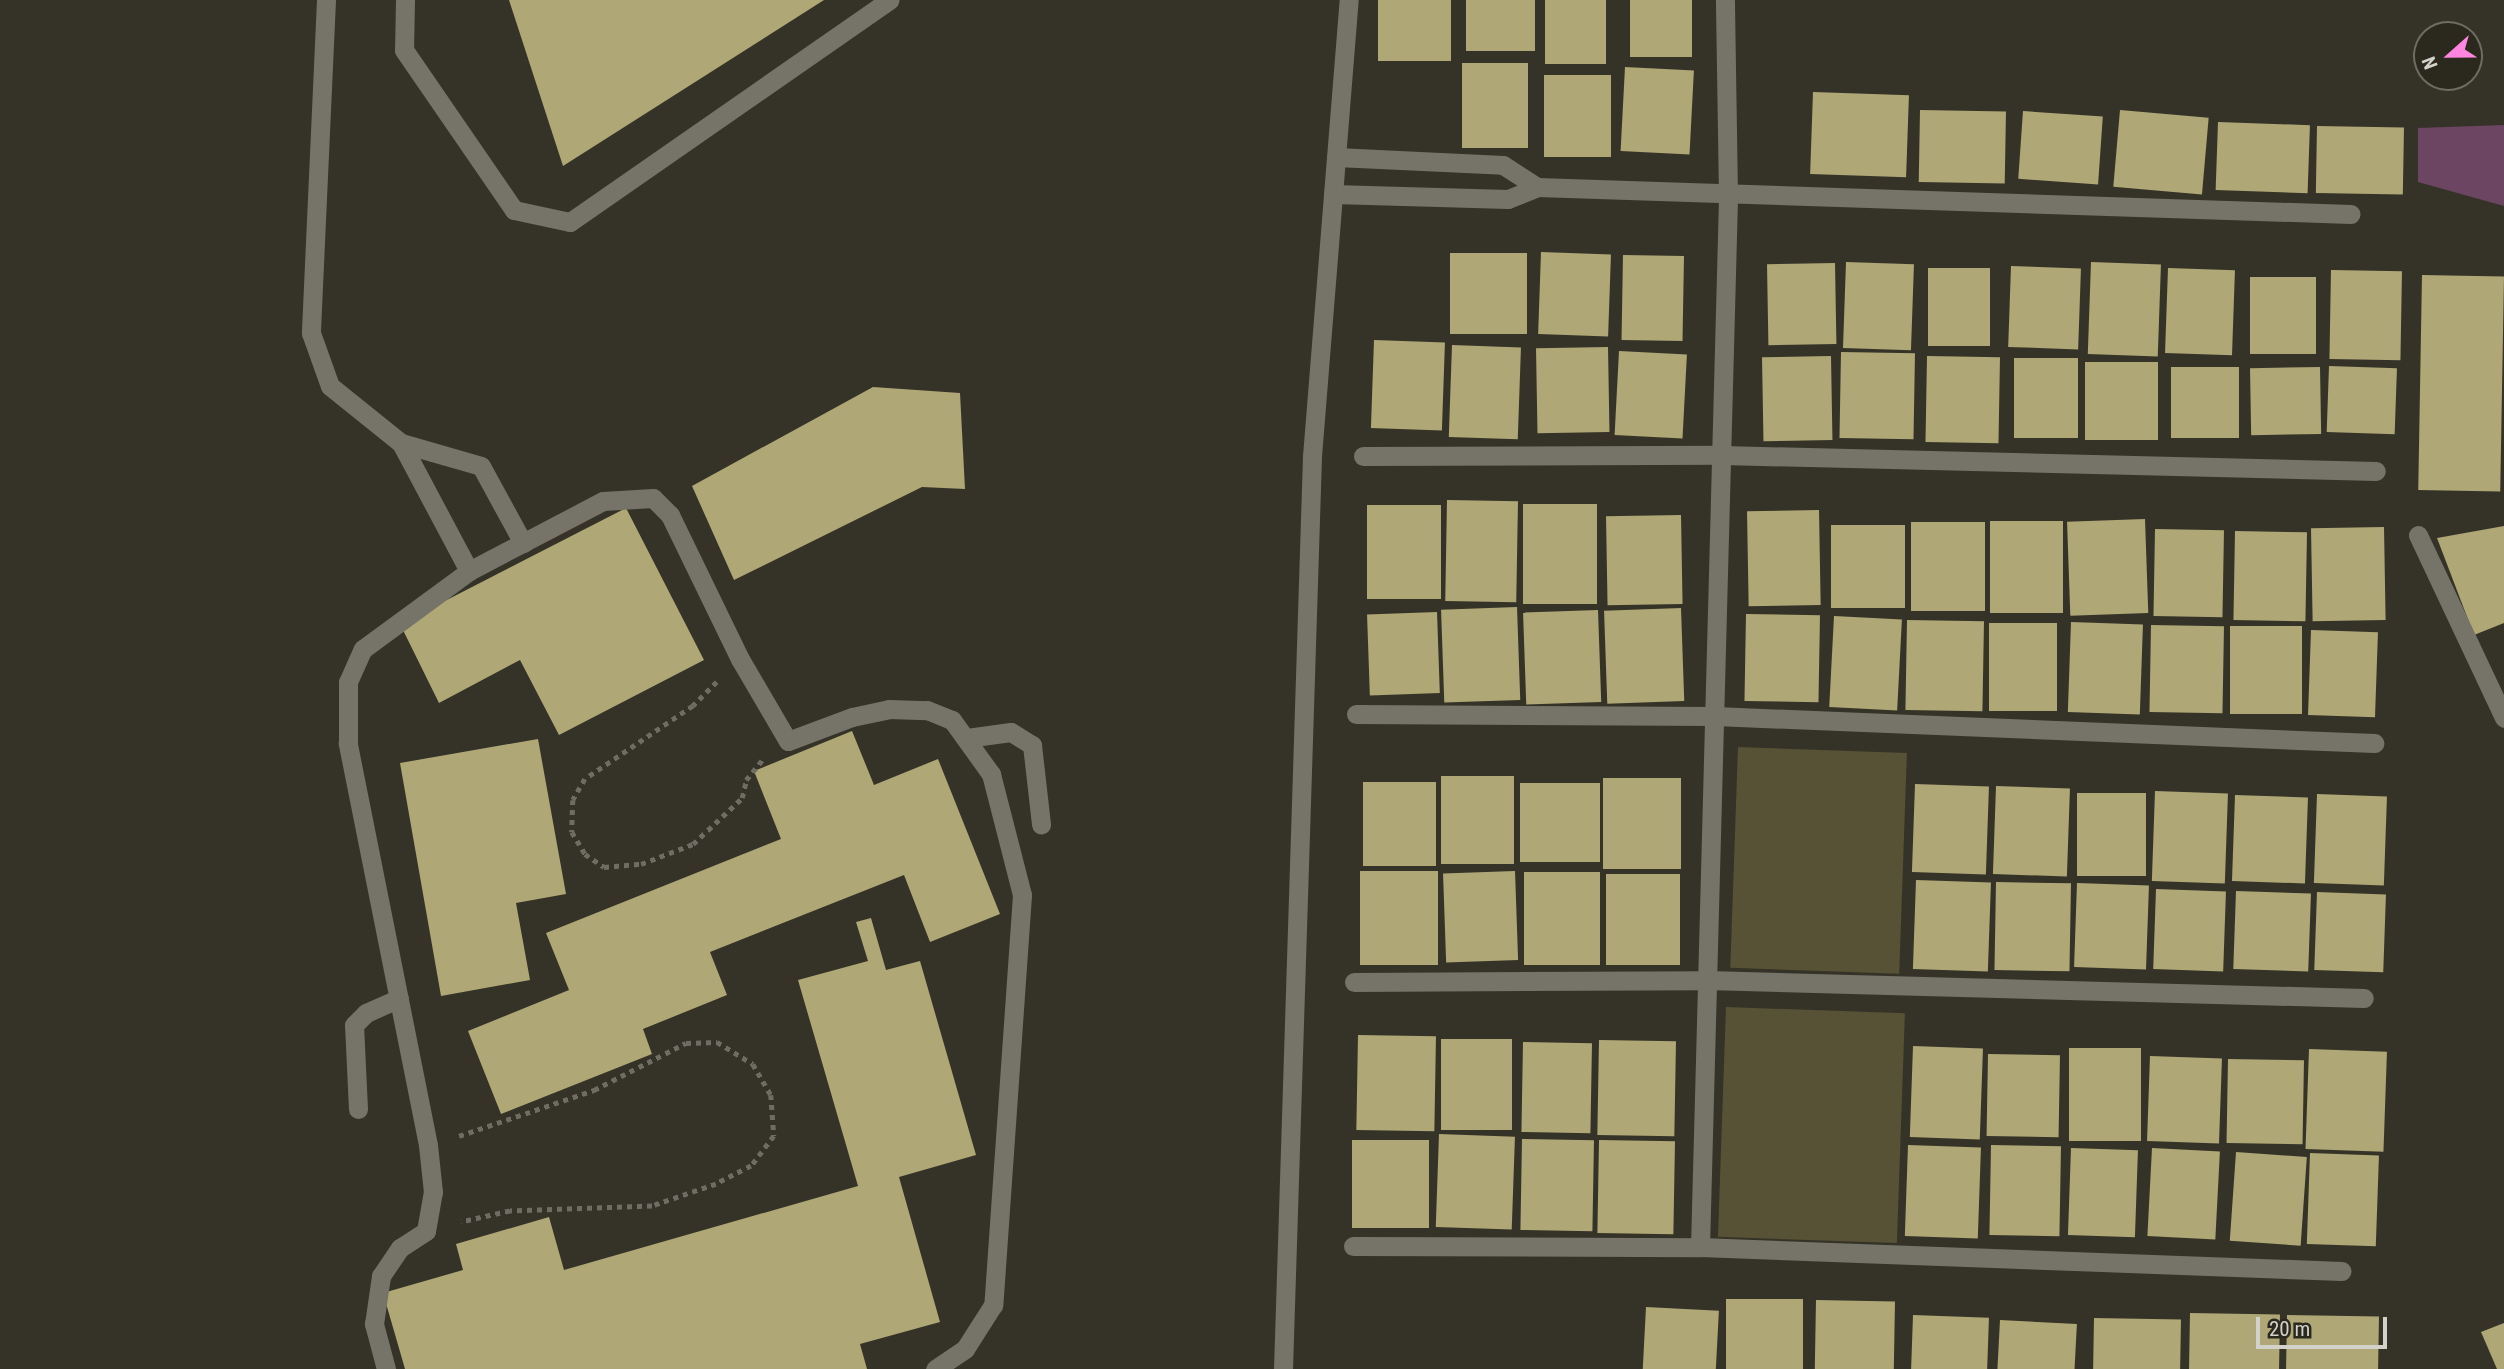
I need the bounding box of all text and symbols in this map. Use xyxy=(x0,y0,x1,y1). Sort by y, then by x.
north arrow xyxy=(2413,21,2483,91)
text: N xyxy=(2417,53,2443,73)
scale bar xyxy=(2259,1302,2390,1346)
text: 20 m xyxy=(2269,1317,2310,1341)

